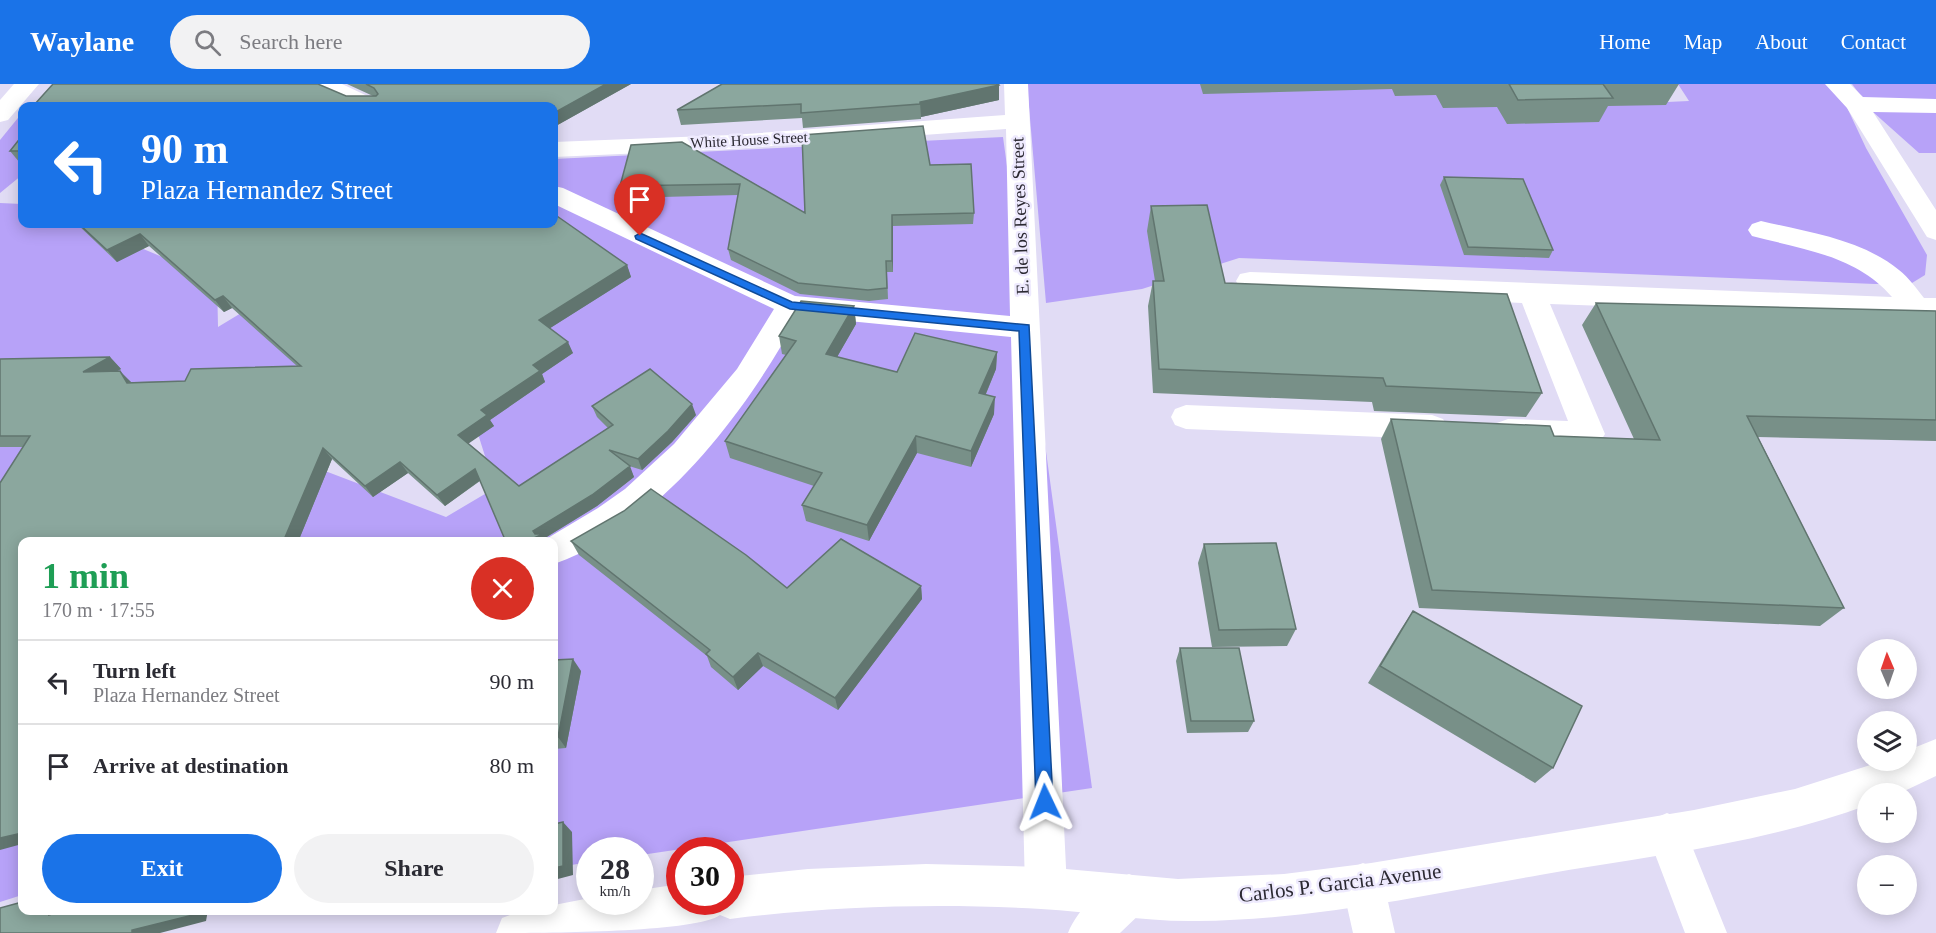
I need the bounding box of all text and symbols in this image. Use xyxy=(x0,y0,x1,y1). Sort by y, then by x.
search box xyxy=(170,15,590,69)
text: Waylane xyxy=(30,26,134,57)
icon: search xyxy=(191,26,224,59)
text: Search here xyxy=(239,29,342,54)
text: Home xyxy=(1599,30,1651,54)
text: Map xyxy=(1684,30,1722,54)
text: About xyxy=(1755,30,1808,54)
text: Contact xyxy=(1841,30,1906,54)
icon: left xyxy=(42,126,120,204)
text: 90 m xyxy=(141,126,229,172)
street label: White House Street xyxy=(690,129,809,151)
street label: E. de los Reyes Street xyxy=(1007,137,1033,295)
pin xyxy=(614,174,665,236)
text: Plaza Hernandez Street xyxy=(141,175,393,205)
icon: arrive xyxy=(623,183,656,216)
text: 1 min xyxy=(42,556,129,596)
button: close xyxy=(471,557,534,620)
text: 170 m · 17:55 xyxy=(42,599,155,621)
north arrow xyxy=(1857,639,1917,699)
map controls xyxy=(1857,639,1917,915)
text: Turn left xyxy=(93,658,176,683)
icon: left xyxy=(42,666,75,699)
text: 90 m xyxy=(489,669,534,694)
text: Plaza Hernandez Street xyxy=(93,684,280,706)
button: layers xyxy=(1857,711,1917,771)
icon: arrive xyxy=(42,750,75,783)
text: Arrive at destination xyxy=(93,753,289,778)
text: 80 m xyxy=(489,753,534,778)
position arrow xyxy=(1013,770,1077,834)
button: + xyxy=(1857,783,1917,843)
button: Exit xyxy=(42,834,282,903)
button: Share xyxy=(294,834,534,903)
speed limit sign: 30 xyxy=(666,837,744,915)
text: 28 xyxy=(600,852,630,885)
button: − xyxy=(1857,855,1917,915)
street label: Carlos P. Garcia Avenue xyxy=(1237,859,1443,907)
text: km/h xyxy=(600,883,630,899)

